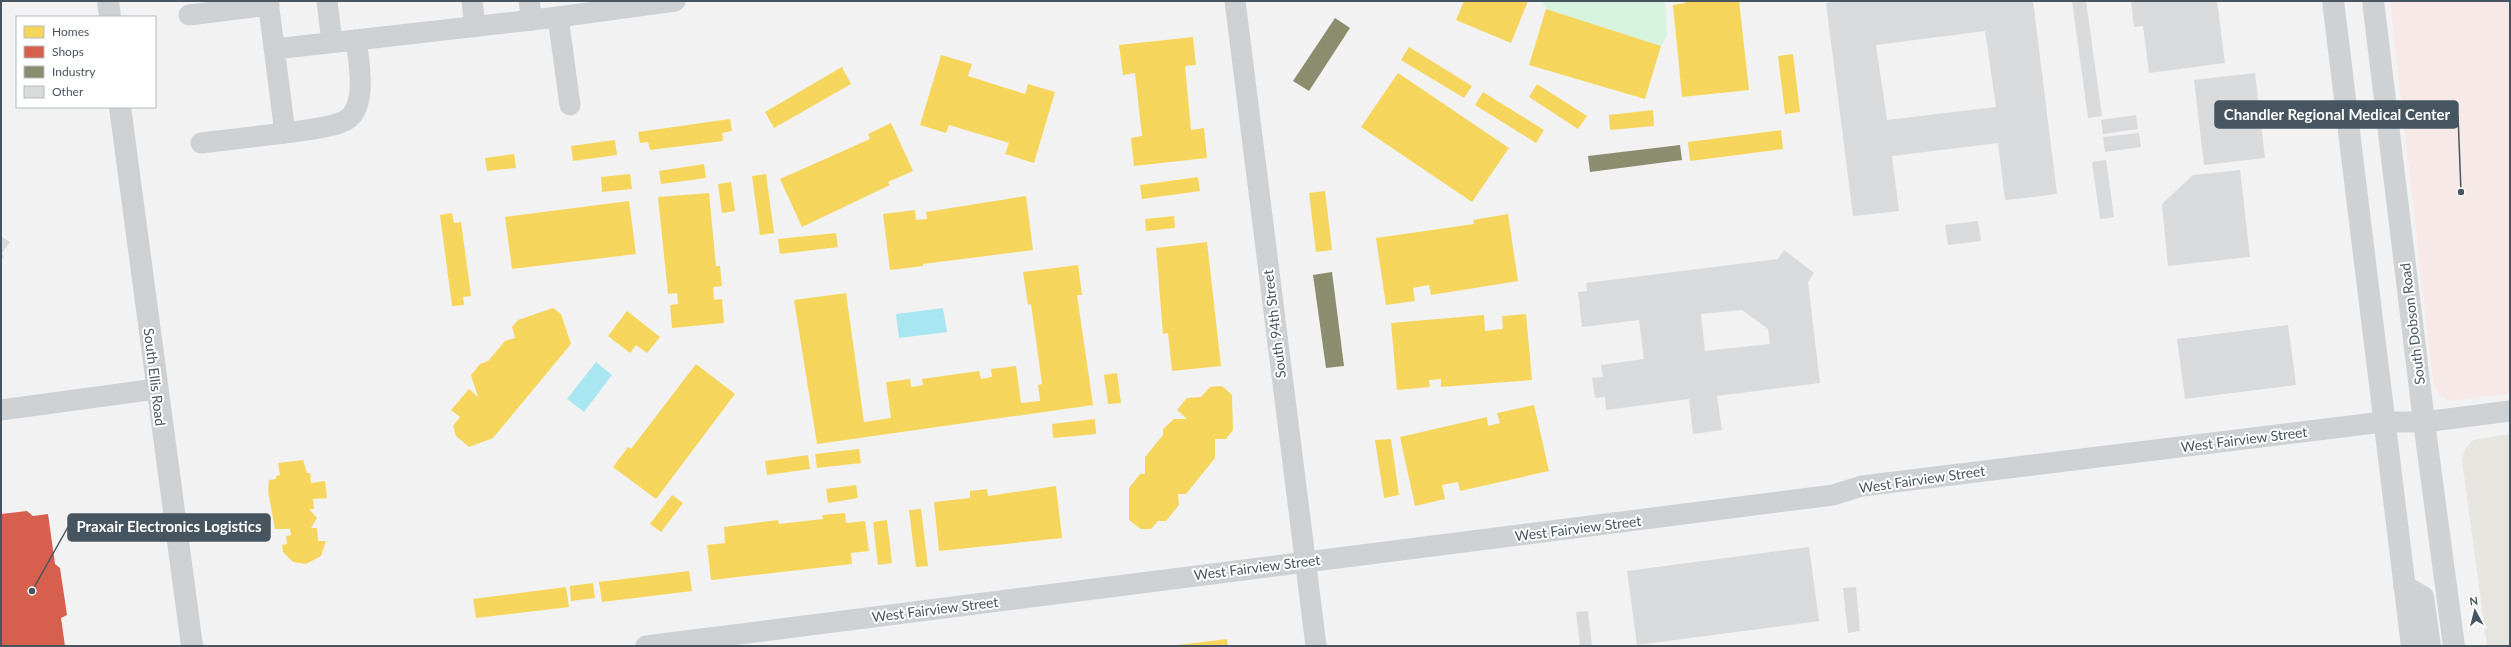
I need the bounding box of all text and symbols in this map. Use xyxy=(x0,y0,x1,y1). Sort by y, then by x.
legend xyxy=(16,16,156,108)
text: Homes xyxy=(52,24,89,39)
text: Shops xyxy=(52,44,84,59)
text: Industry xyxy=(52,64,96,79)
text: Other xyxy=(52,84,84,99)
callout: Chandler Regional Medical Center xyxy=(2215,101,2458,128)
text: Chandler Regional Medical Center xyxy=(2224,105,2451,123)
street label: South Dobson Road xyxy=(2396,262,2428,386)
street label: South 94th Street xyxy=(1259,269,1289,379)
street label: South Ellis Road xyxy=(141,327,169,427)
street label: West Fairview Street xyxy=(2180,423,2308,455)
street label: West Fairview Street xyxy=(1858,462,1986,496)
street label: West Fairview Street xyxy=(1514,512,1642,544)
callout: Praxair Electronics Logistics xyxy=(68,514,270,541)
text: Praxair Electronics Logistics xyxy=(76,517,262,535)
street label: West Fairview Street xyxy=(1193,551,1321,583)
north arrow xyxy=(2455,591,2495,631)
street label: West Fairview Street xyxy=(871,593,999,625)
text: N xyxy=(2469,594,2479,608)

